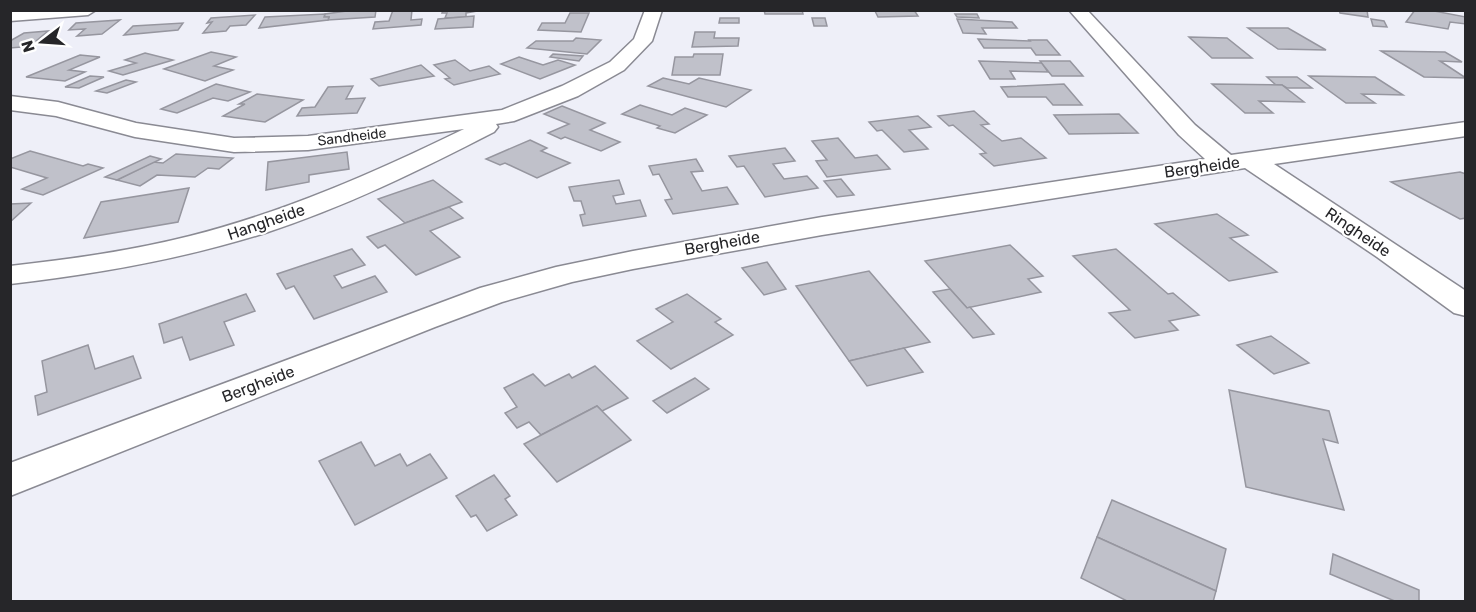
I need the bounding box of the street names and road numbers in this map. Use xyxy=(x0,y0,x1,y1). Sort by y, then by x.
street label: Sandheide xyxy=(317,124,388,150)
street label: Bergheide xyxy=(1163,152,1241,182)
street label: Hangheide xyxy=(225,200,307,244)
street label: Ringheide xyxy=(1322,203,1394,261)
street label: Bergheide xyxy=(683,227,761,259)
street label: Bergheide xyxy=(219,361,297,407)

